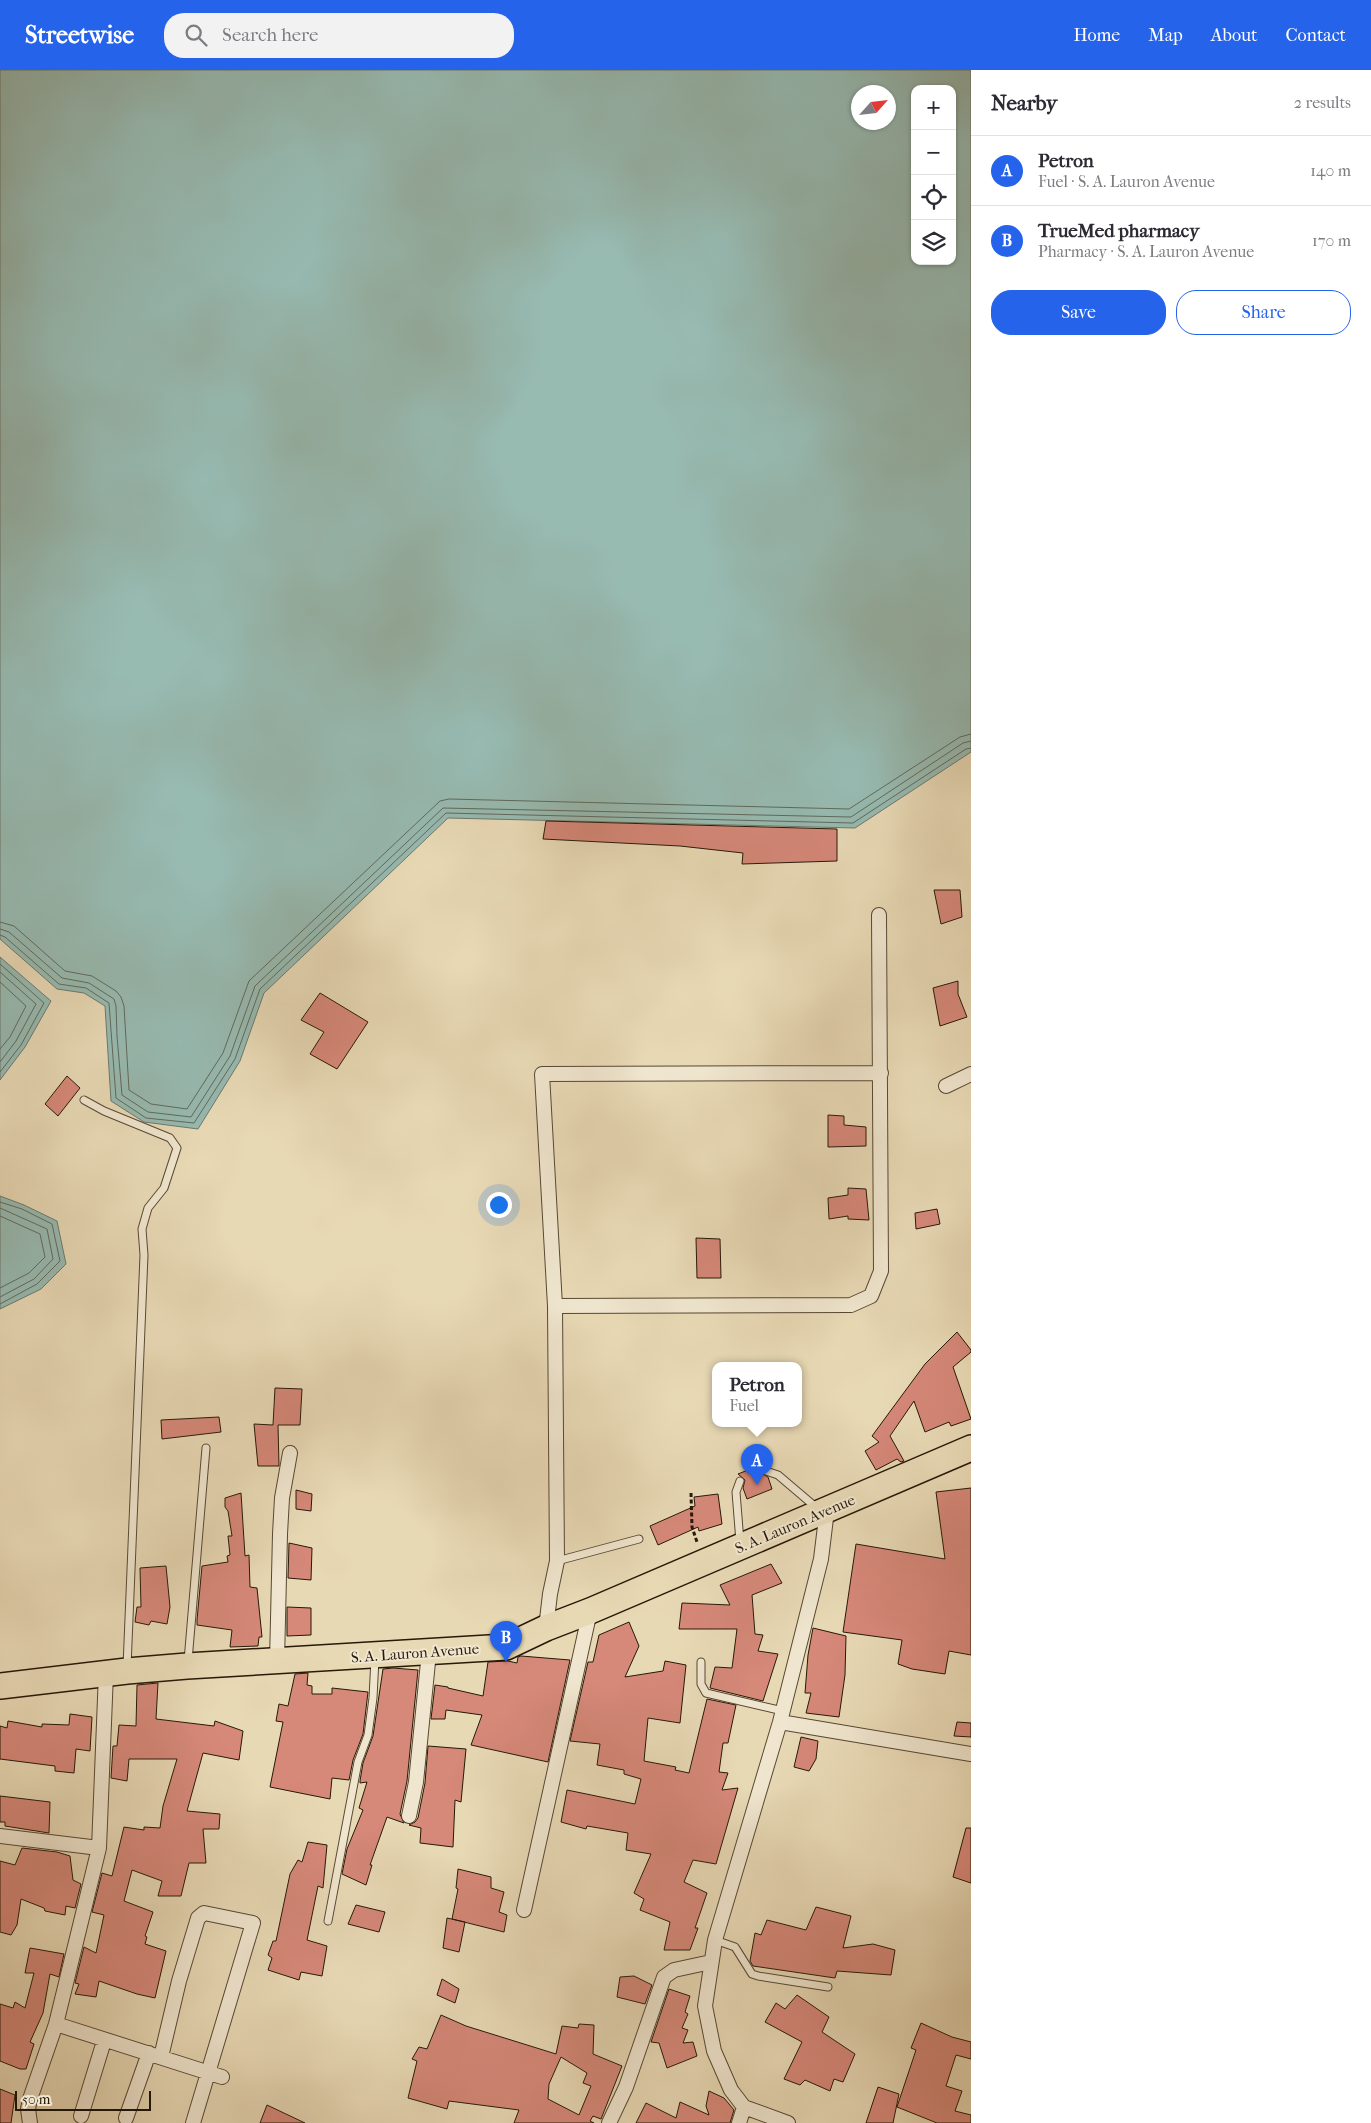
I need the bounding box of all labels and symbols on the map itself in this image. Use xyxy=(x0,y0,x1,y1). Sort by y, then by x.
north arrow xyxy=(851,85,896,130)
your location xyxy=(486,1192,512,1218)
pin: A xyxy=(741,1444,773,1485)
street label: S. A. Lauron Avenue xyxy=(732,1490,858,1557)
pin: B xyxy=(490,1621,522,1662)
street label: S. A. Lauron Avenue xyxy=(350,1640,480,1666)
scale bar xyxy=(15,2088,151,2111)

